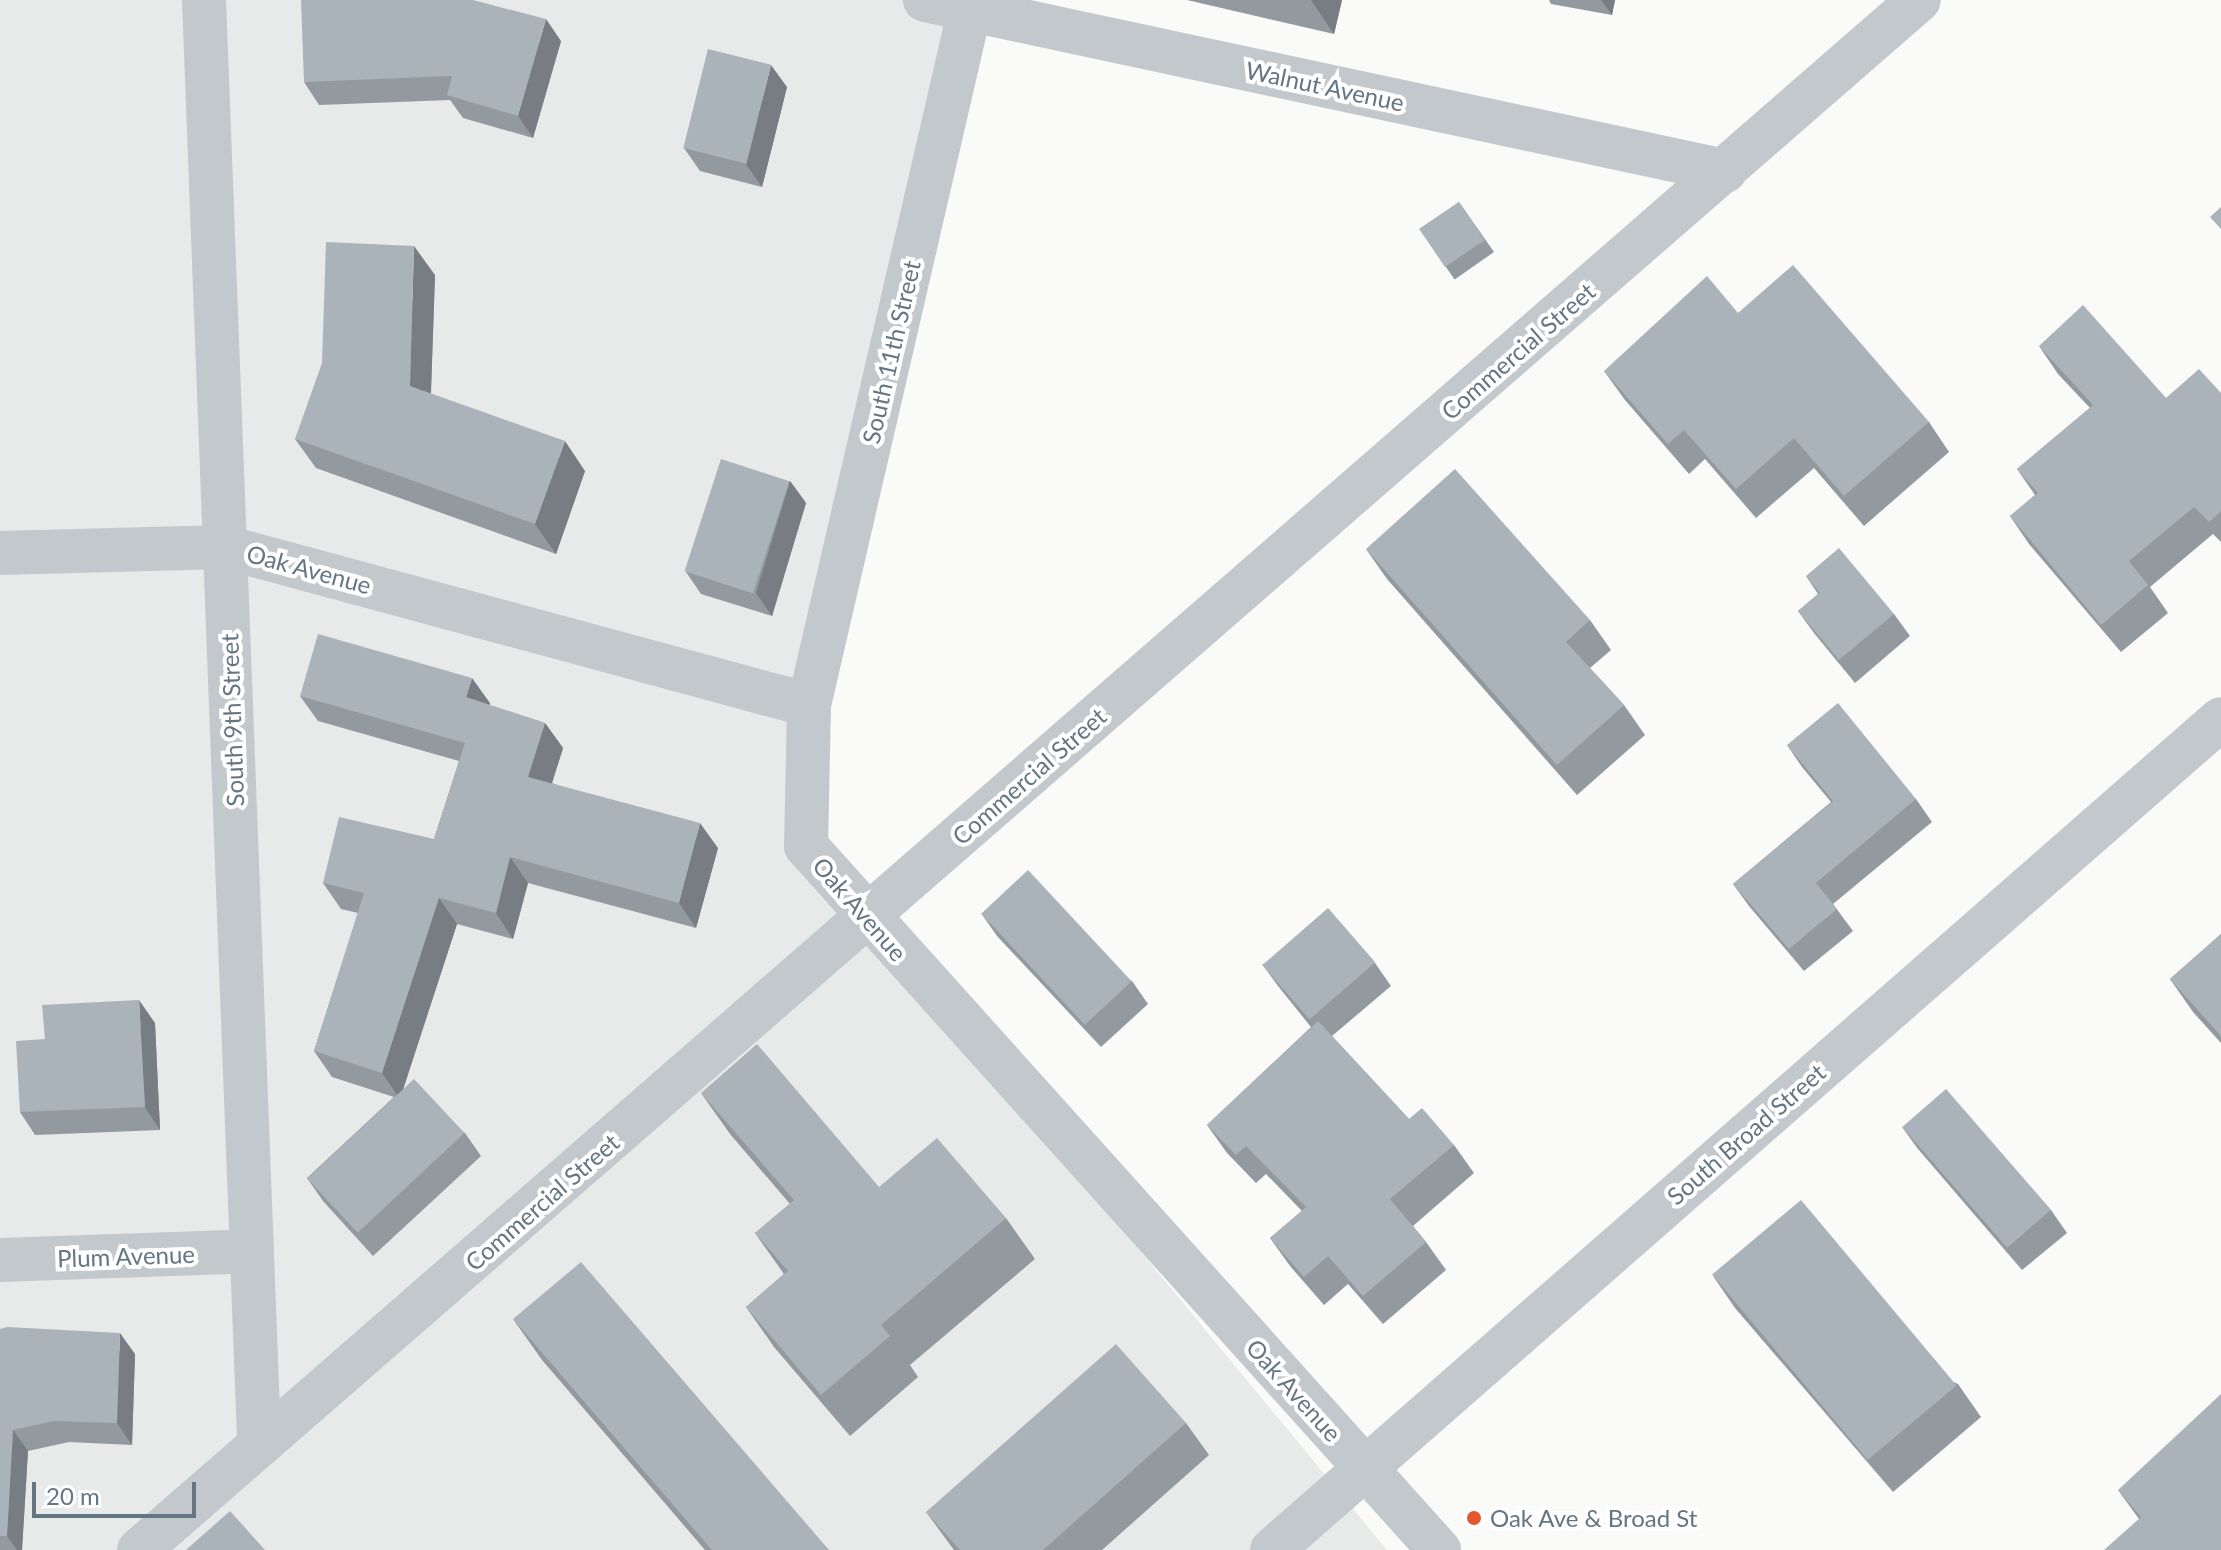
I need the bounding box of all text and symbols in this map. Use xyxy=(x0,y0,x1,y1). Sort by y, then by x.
street label: Walnut Avenue xyxy=(1243,55,1407,117)
street label: South 11th Street xyxy=(856,258,926,446)
street label: Commercial Street xyxy=(1435,277,1601,425)
street label: Oak Avenue xyxy=(243,538,375,600)
street label: South 9th Street xyxy=(215,633,249,807)
street label: Commercial Street xyxy=(946,702,1112,850)
street label: Oak Avenue xyxy=(807,851,913,967)
street label: South Broad Street xyxy=(1661,1058,1831,1210)
street label: Commercial Street xyxy=(459,1128,625,1276)
street label: Plum Avenue xyxy=(56,1239,196,1273)
street label: Oak Avenue xyxy=(1240,1333,1348,1447)
scale bar xyxy=(36,1466,200,1516)
text: 20 m xyxy=(46,1481,100,1510)
place label: Oak Ave & Broad St xyxy=(1490,1504,1698,1532)
marker: Oak Ave & Broad St xyxy=(1465,1509,1483,1527)

